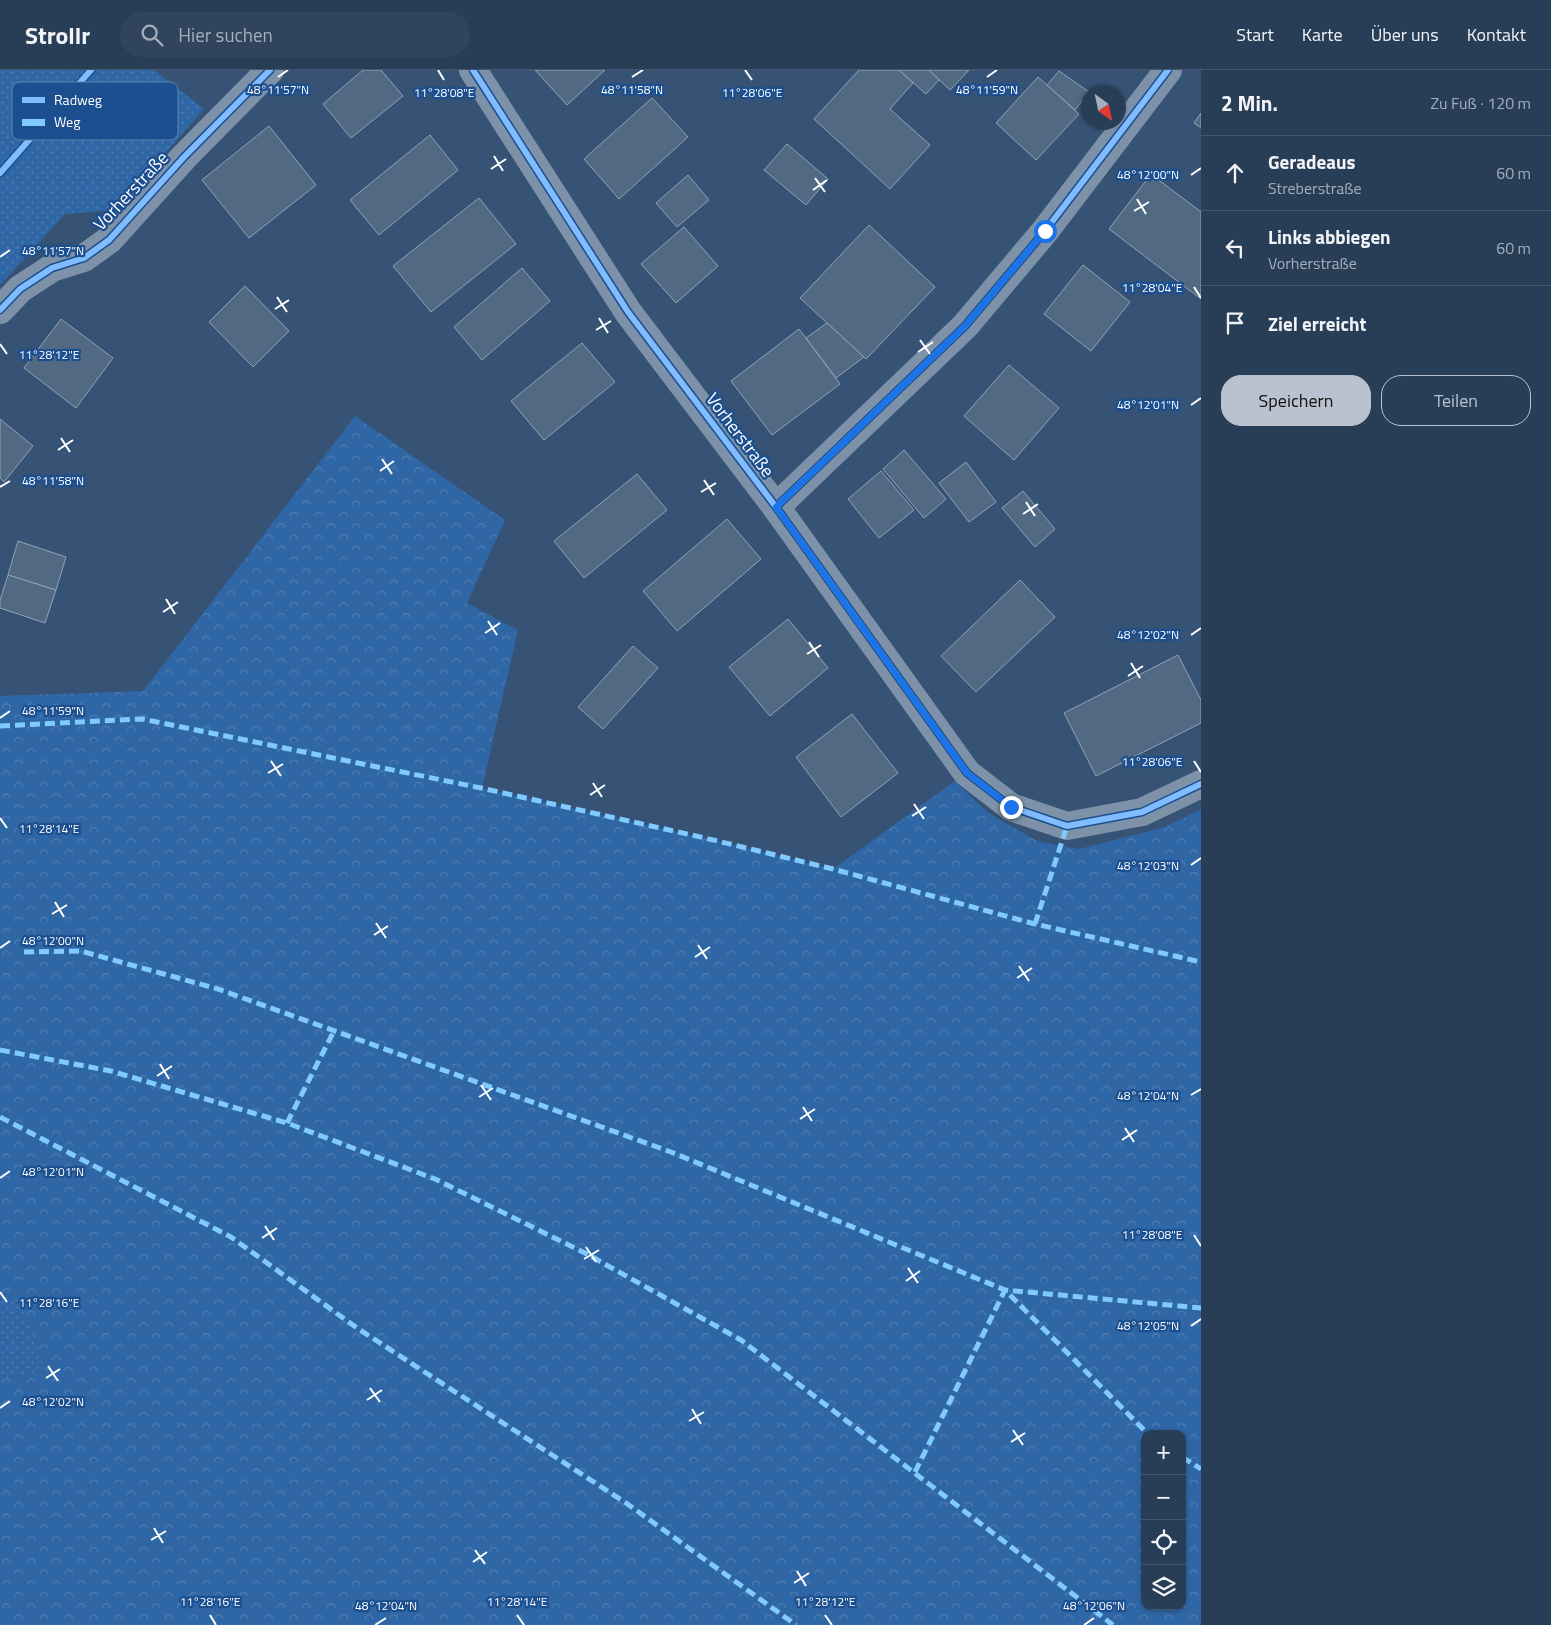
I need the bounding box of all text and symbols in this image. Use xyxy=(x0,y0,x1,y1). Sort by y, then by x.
search box xyxy=(120,12,470,57)
text: Strollr xyxy=(25,17,90,53)
text: Hier suchen xyxy=(178,20,273,49)
icon: search xyxy=(138,21,166,49)
text: Start xyxy=(1236,21,1274,48)
text: Karte xyxy=(1302,21,1343,48)
text: Über uns xyxy=(1371,21,1439,48)
text: Kontakt xyxy=(1467,21,1526,48)
text: 48°11'57"N xyxy=(247,80,309,99)
text: 48°11'58"N xyxy=(601,80,663,99)
text: 48°11'59"N xyxy=(956,80,1018,99)
legend xyxy=(12,82,178,140)
text: 11°28'08"E xyxy=(414,83,475,102)
text: 11°28'06"E xyxy=(722,83,783,102)
north arrow xyxy=(1081,85,1126,130)
text: 2 Min. xyxy=(1221,87,1278,119)
text: Radweg xyxy=(54,89,102,110)
text: Zu Fuß · 120 m xyxy=(1430,91,1531,115)
text: Weg xyxy=(54,111,80,132)
street label: Vorherstraße xyxy=(87,145,175,236)
text: Geradeaus xyxy=(1268,147,1355,176)
icon: ahead xyxy=(1221,159,1249,187)
text: 60 m xyxy=(1496,161,1531,185)
text: 48°12'00"N xyxy=(1117,165,1179,184)
text: Streberstraße xyxy=(1268,176,1362,200)
route start xyxy=(1034,220,1057,243)
text: Links abbiegen xyxy=(1268,222,1391,251)
icon: left xyxy=(1221,234,1249,262)
text: 60 m xyxy=(1496,236,1531,260)
text: 48°11'57"N xyxy=(22,241,84,260)
text: Vorherstraße xyxy=(1268,251,1357,275)
text: 11°28'04"E xyxy=(1122,278,1183,297)
icon: arrive xyxy=(1221,309,1249,337)
text: Ziel erreicht xyxy=(1268,309,1366,338)
text: 11°28'12"E xyxy=(19,345,80,364)
button: Speichern xyxy=(1221,375,1371,426)
button: Teilen xyxy=(1381,375,1531,426)
street label: Vorherstraße xyxy=(700,387,781,483)
text: 48°12'01"N xyxy=(1117,395,1179,414)
text: 48°11'58"N xyxy=(22,471,84,490)
text: 48°12'02"N xyxy=(1117,625,1179,644)
text: 48°11'59"N xyxy=(22,701,84,720)
text: 11°28'06"E xyxy=(1122,752,1183,771)
route end xyxy=(1000,796,1023,819)
text: 11°28'14"E xyxy=(19,819,80,838)
text: 48°12'03"N xyxy=(1117,856,1179,875)
text: 48°12'00"N xyxy=(22,931,84,950)
text: 48°12'04"N xyxy=(1117,1086,1179,1105)
text: 48°12'01"N xyxy=(22,1162,84,1181)
text: 11°28'08"E xyxy=(1122,1225,1183,1244)
text: 11°28'16"E xyxy=(19,1293,80,1312)
text: 48°12'05"N xyxy=(1117,1316,1179,1335)
text: 48°12'02"N xyxy=(22,1392,84,1411)
map controls xyxy=(1141,1430,1186,1610)
button: + xyxy=(1141,1430,1186,1475)
button: − xyxy=(1141,1475,1186,1520)
button: locate xyxy=(1141,1520,1186,1565)
button: layers xyxy=(1141,1565,1186,1610)
text: 11°28'16"E xyxy=(180,1592,241,1611)
text: 11°28'14"E xyxy=(487,1592,548,1611)
text: 11°28'12"E xyxy=(795,1592,856,1611)
text: 48°12'04"N xyxy=(355,1596,417,1615)
text: 48°12'06"N xyxy=(1063,1596,1125,1615)

